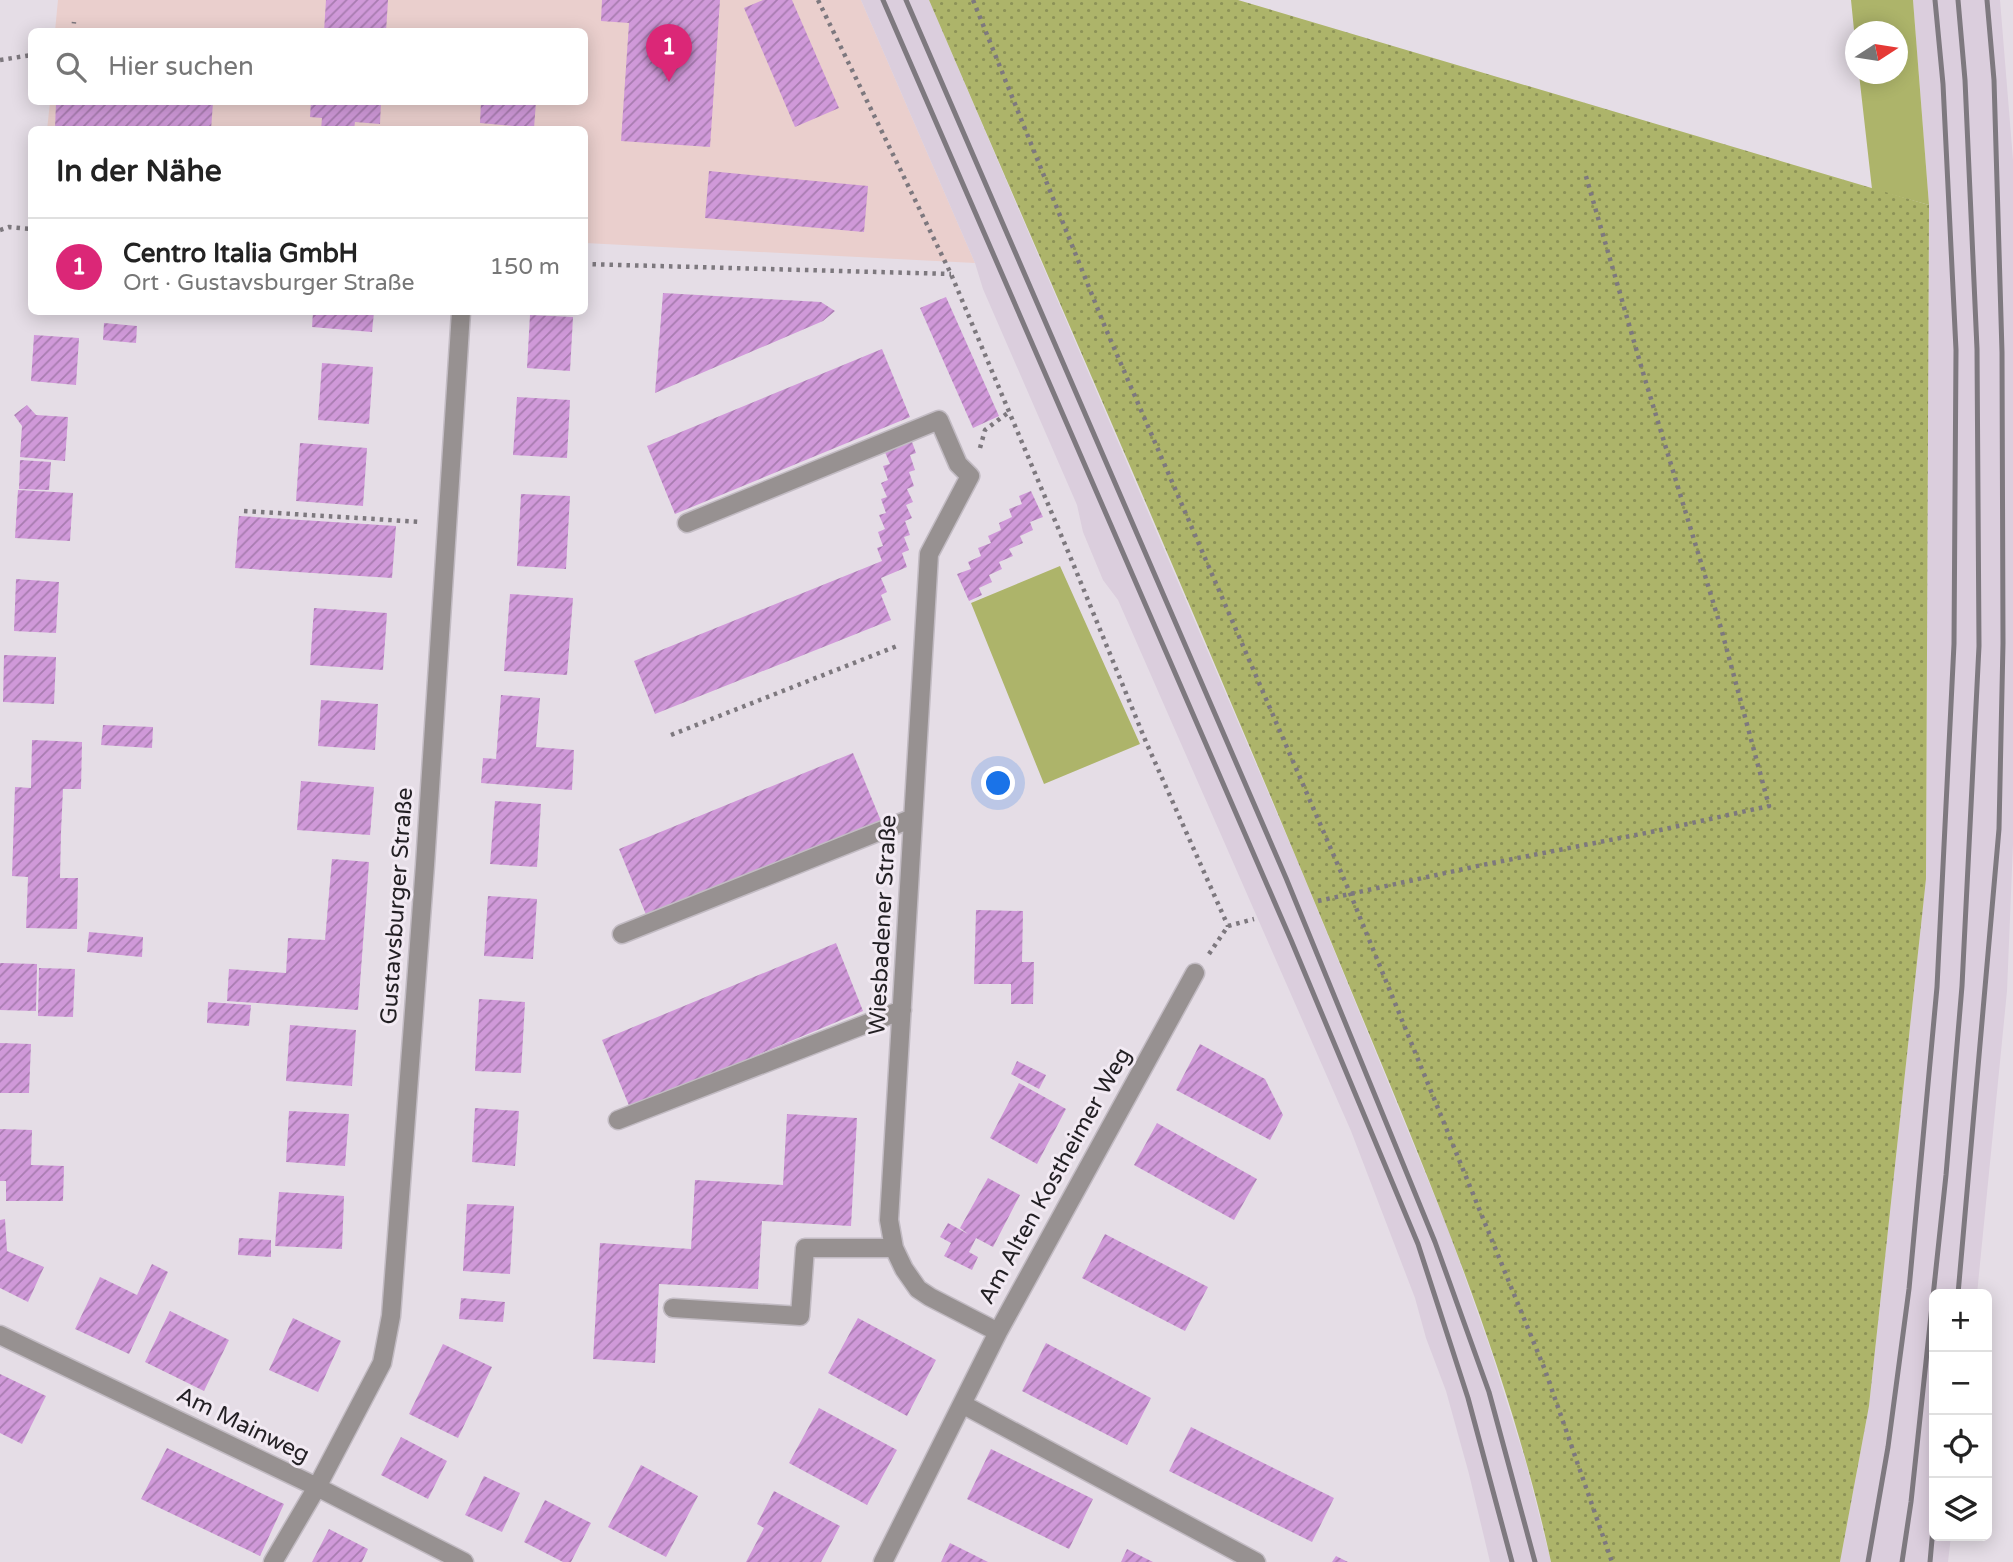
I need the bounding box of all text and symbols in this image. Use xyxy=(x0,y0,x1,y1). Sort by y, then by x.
north arrow xyxy=(1845,21,1908,84)
pin: 1 xyxy=(646,24,692,82)
search box xyxy=(28,28,588,105)
icon: search xyxy=(52,48,90,86)
text: Hier suchen xyxy=(108,51,254,82)
text: In der Nähe xyxy=(56,153,222,190)
text: Centro Italia GmbH xyxy=(123,238,358,269)
text: 1 xyxy=(72,253,86,281)
text: 150 m xyxy=(490,253,560,281)
text: Ort · Gustavsburger Straße xyxy=(123,269,415,297)
your location xyxy=(981,766,1015,800)
street label: Gustavsburger Straße xyxy=(375,787,419,1025)
street label: Wiesbadener Straße xyxy=(863,814,903,1036)
street label: Am Alten Kostheimer Weg xyxy=(973,1043,1137,1309)
map controls xyxy=(1929,1289,1992,1541)
button: + xyxy=(1929,1289,1992,1352)
button: − xyxy=(1929,1352,1992,1415)
street label: Am Mainweg xyxy=(172,1381,314,1469)
button: locate xyxy=(1929,1415,1992,1478)
button: layers xyxy=(1929,1478,1992,1541)

